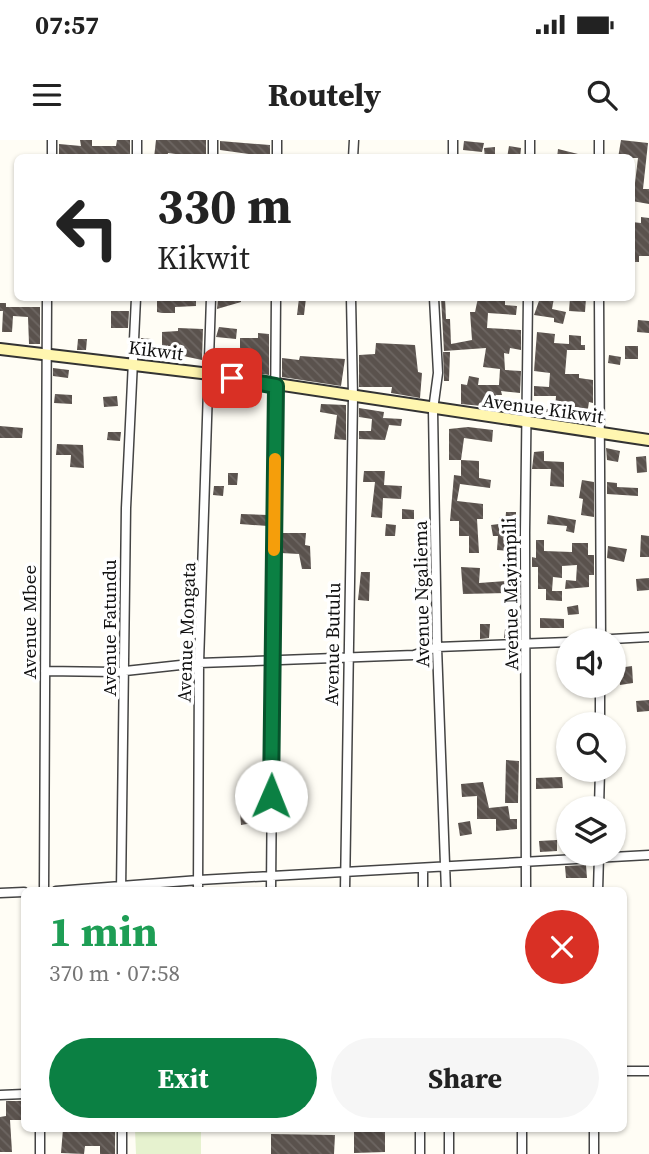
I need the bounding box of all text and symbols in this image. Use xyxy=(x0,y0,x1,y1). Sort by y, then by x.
text: 07:57 xyxy=(35,7,99,43)
text: Routely xyxy=(268,73,381,117)
icon: menu xyxy=(28,76,66,114)
icon: search xyxy=(583,76,621,114)
text: 330 m xyxy=(157,172,292,239)
icon: left xyxy=(42,182,133,273)
text: Kikwit xyxy=(157,236,250,280)
street label: Kikwit xyxy=(127,334,186,366)
pin xyxy=(202,348,262,408)
icon: arrive xyxy=(213,359,251,397)
street label: Avenue Kikwit xyxy=(481,387,606,429)
street label: Avenue Mayimpili xyxy=(496,517,524,671)
street label: Avenue Ngaliema xyxy=(407,520,435,668)
street label: Avenue Fatundu xyxy=(96,559,122,697)
street label: Avenue Mongata xyxy=(171,561,201,703)
street label: Avenue Mbee xyxy=(16,565,42,679)
street label: Avenue Butulu xyxy=(318,582,346,706)
map controls xyxy=(556,628,626,866)
button: sound xyxy=(556,628,626,698)
button: search xyxy=(556,712,626,782)
position arrow xyxy=(234,759,308,833)
button: layers xyxy=(556,796,626,866)
text: 1 min xyxy=(49,902,158,960)
button: close xyxy=(525,910,599,984)
text: 370 m · 07:58 xyxy=(49,957,180,989)
button: Exit xyxy=(49,1038,317,1118)
button: Share xyxy=(331,1038,599,1118)

